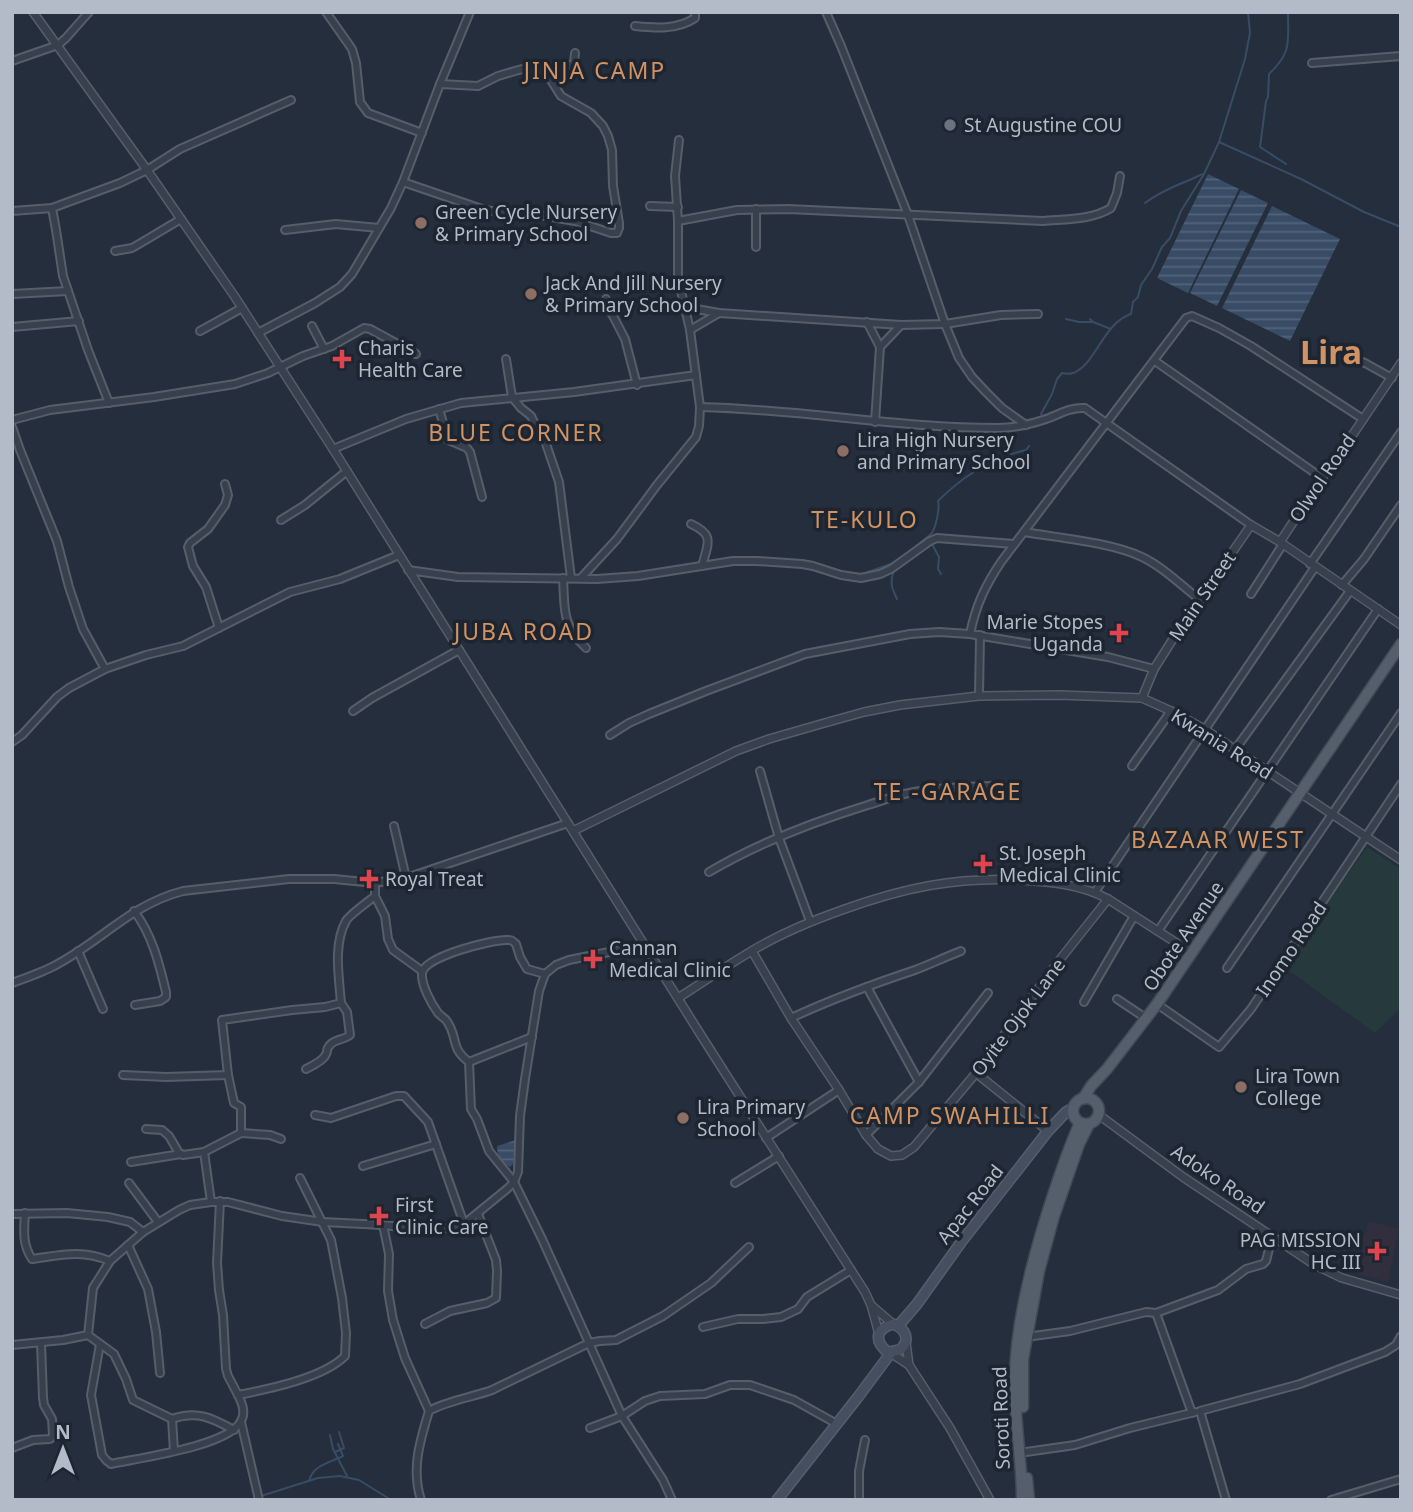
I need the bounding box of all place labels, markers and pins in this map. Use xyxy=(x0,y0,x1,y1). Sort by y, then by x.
place label: St Augustine COU xyxy=(964,112,1122,138)
marker: St Augustine COU xyxy=(942,117,958,133)
place label: Green Cycle Nursery & Primary School xyxy=(435,199,617,247)
marker: Green Cycle Nursery & Primary School xyxy=(413,215,429,231)
place label: Jack And Jill Nursery & Primary School xyxy=(543,270,722,318)
marker: Jack And Jill Nursery & Primary School xyxy=(523,286,539,302)
place label: Charis Health Care xyxy=(358,335,463,383)
marker: Charis Health Care xyxy=(332,349,352,369)
place label: Lira High Nursery and Primary School xyxy=(857,427,1030,475)
marker: Lira High Nursery and Primary School xyxy=(835,443,851,459)
place label: Marie Stopes Uganda xyxy=(986,609,1103,657)
marker: Marie Stopes Uganda xyxy=(1109,623,1129,643)
place label: St. Joseph Medical Clinic xyxy=(999,840,1121,888)
marker: St. Joseph Medical Clinic xyxy=(973,854,993,874)
place label: Royal Treat xyxy=(385,866,484,892)
marker: Royal Treat xyxy=(359,869,379,889)
place label: Cannan Medical Clinic xyxy=(609,935,731,983)
marker: Cannan Medical Clinic xyxy=(583,949,603,969)
place label: Lira Town College xyxy=(1255,1063,1340,1111)
marker: Lira Town College xyxy=(1233,1079,1249,1095)
place label: Lira Primary School xyxy=(697,1094,805,1142)
marker: Lira Primary School xyxy=(675,1110,691,1126)
place label: First Clinic Care xyxy=(395,1192,488,1240)
marker: First Clinic Care xyxy=(369,1206,389,1226)
place label: PAG MISSION HC III xyxy=(1240,1227,1361,1275)
marker: PAG MISSION HC III xyxy=(1367,1241,1387,1261)

